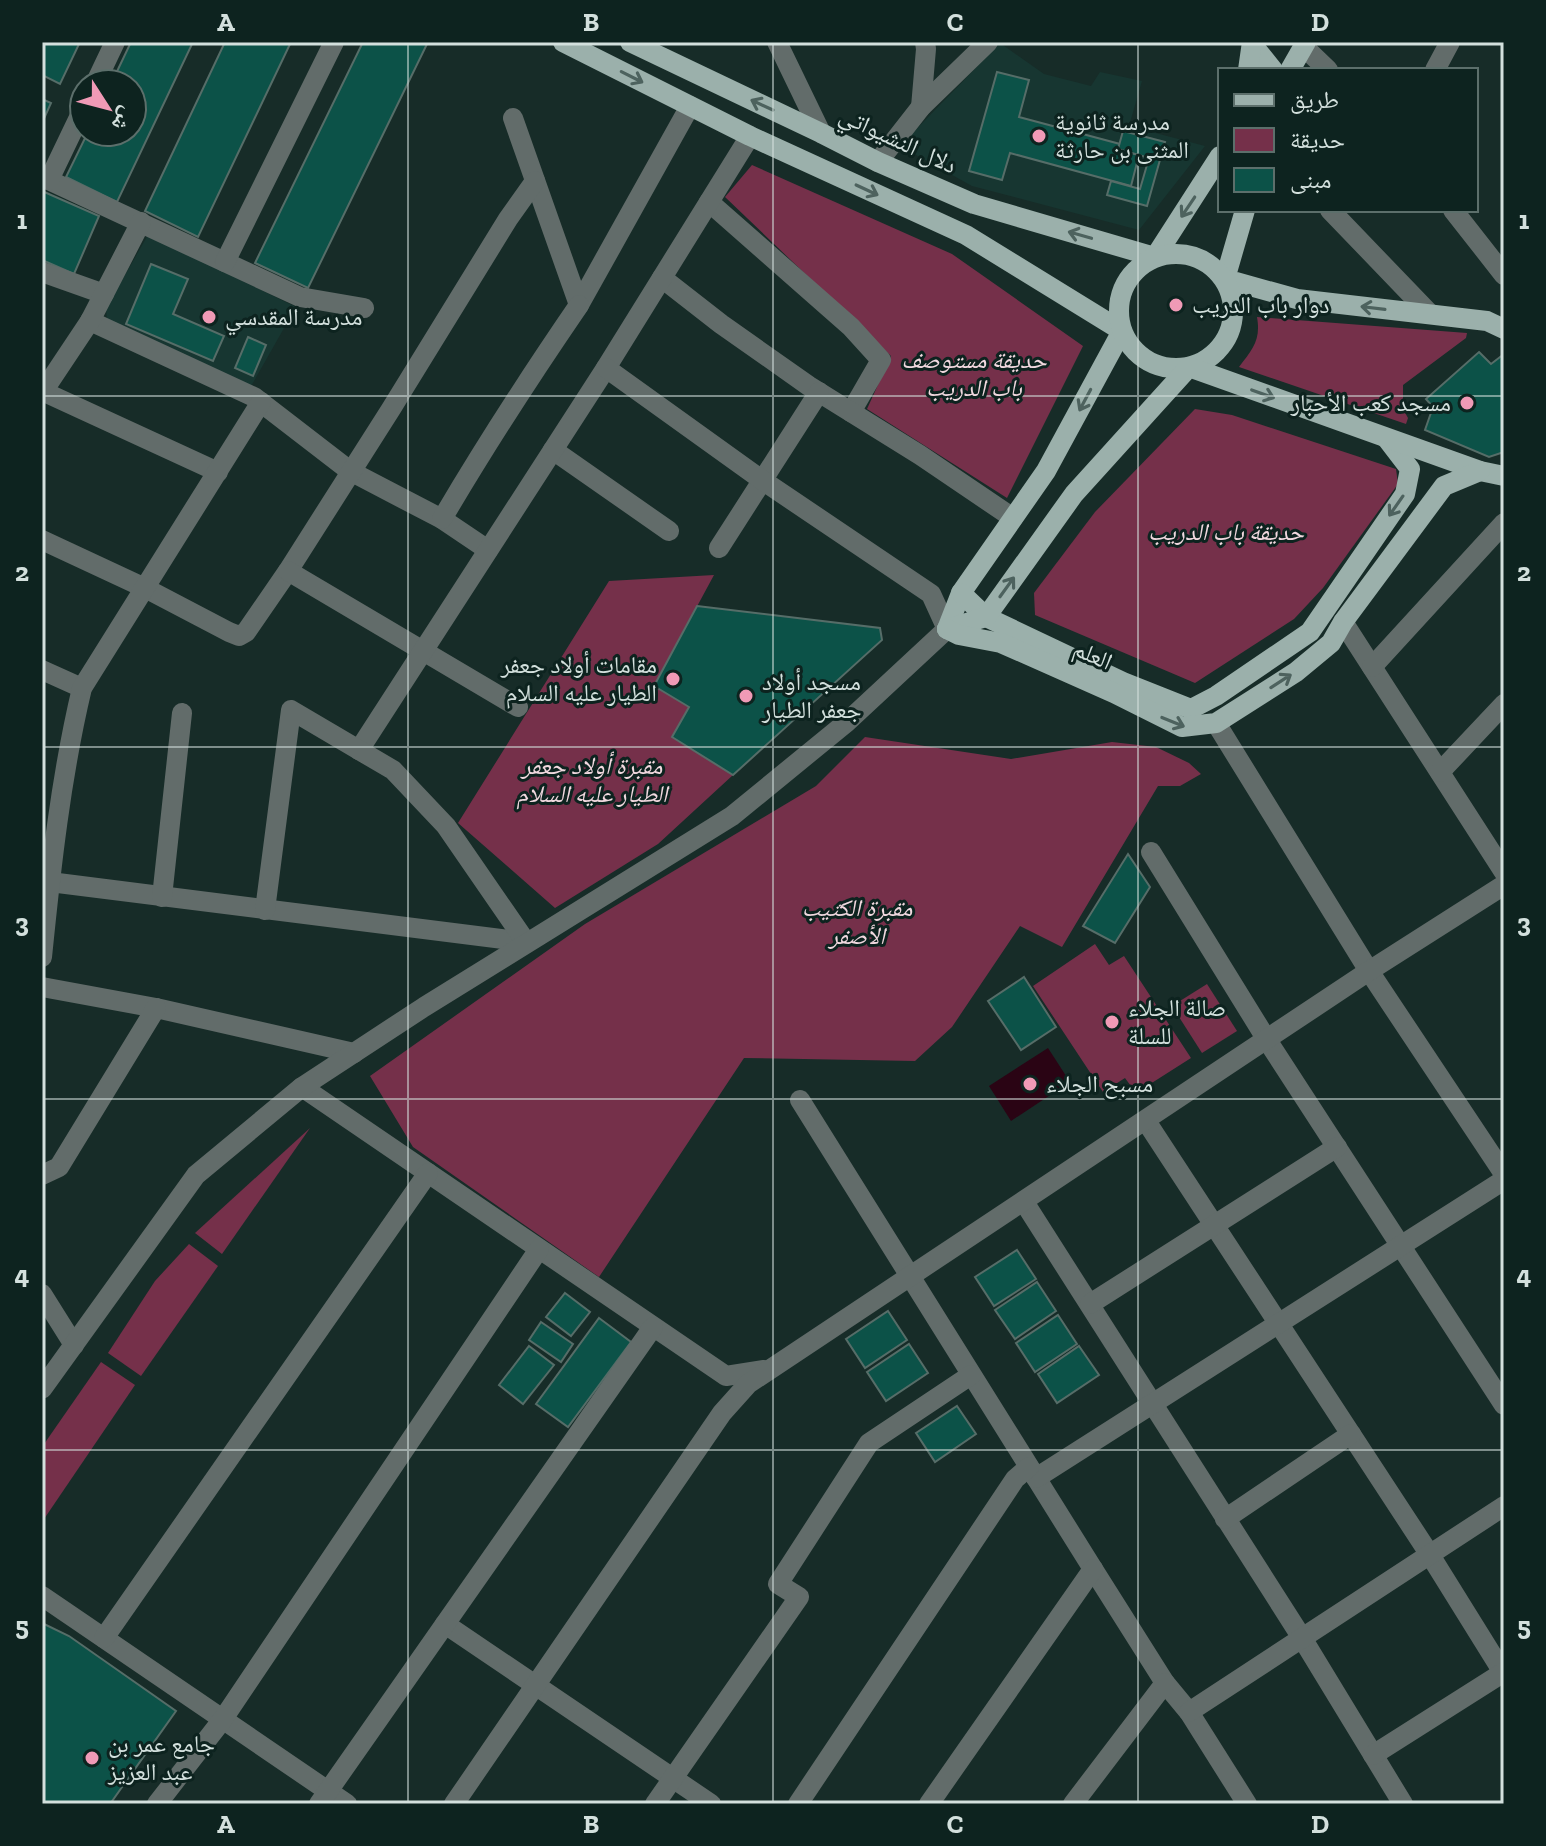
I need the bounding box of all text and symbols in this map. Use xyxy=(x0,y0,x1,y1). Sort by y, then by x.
text: A xyxy=(217,6,235,38)
text: B xyxy=(583,6,599,38)
text: C xyxy=(947,6,963,38)
text: D xyxy=(1311,6,1329,38)
north arrow xyxy=(68,68,148,148)
legend xyxy=(1218,68,1478,212)
one-way arrow xyxy=(620,70,644,85)
text: طريق xyxy=(1290,85,1339,114)
one-way arrow xyxy=(751,97,775,112)
street label: دلال النشيواتي xyxy=(833,100,961,184)
text: ش xyxy=(106,102,142,137)
place label: مدرسة ثانوية المثنى بن حارثة xyxy=(1055,107,1189,164)
text: حديقة xyxy=(1290,125,1345,154)
marker: مدرسة ثانوية المثنى بن حارثة xyxy=(1030,127,1048,145)
text: مبنى xyxy=(1290,165,1331,194)
one-way arrow xyxy=(854,183,878,198)
one-way arrow xyxy=(1180,195,1196,218)
text: 1 xyxy=(17,204,28,236)
text: 1 xyxy=(1519,204,1530,236)
one-way arrow xyxy=(1067,227,1093,242)
place label: دوار باب الدريب xyxy=(1192,290,1330,319)
marker: دوار باب الدريب xyxy=(1167,296,1185,314)
one-way arrow xyxy=(1360,300,1386,315)
place label: مدرسة المقدسي xyxy=(225,302,362,336)
marker: مدرسة المقدسي xyxy=(200,308,218,326)
park label: حديقة مستوصف باب الدريب xyxy=(901,345,1047,402)
one-way arrow xyxy=(1077,387,1092,411)
one-way arrow xyxy=(1250,387,1275,402)
place label: مسجد كعب الأحبار xyxy=(1290,388,1451,417)
marker: مسجد كعب الأحبار xyxy=(1458,394,1476,412)
one-way arrow xyxy=(1388,495,1405,517)
park label: حديقة باب الدريب xyxy=(1148,517,1305,546)
text: 2 xyxy=(15,556,29,588)
text: 2 xyxy=(1517,556,1531,588)
one-way arrow xyxy=(999,576,1016,598)
street label: العلم xyxy=(1069,633,1117,678)
place label: مقامات أولاد جعفر الطيار عليه السلام xyxy=(500,650,657,709)
place label: مسجد أولاد جعفر الطيار xyxy=(761,667,862,724)
marker: مقامات أولاد جعفر الطيار عليه السلام xyxy=(664,670,682,688)
one-way arrow xyxy=(1270,673,1292,690)
marker: مسجد أولاد جعفر الطيار xyxy=(737,687,755,705)
one-way arrow xyxy=(1161,715,1185,730)
park label: مقبرة أولاد جعفر الطيار عليه السلام xyxy=(516,751,670,810)
park label: مقبرة الكثيب الأصفر xyxy=(802,893,912,950)
text: 3 xyxy=(15,907,29,939)
text: 3 xyxy=(1517,907,1531,939)
place label: صالة الجلاء للسلة xyxy=(1128,993,1226,1050)
marker: صالة الجلاء للسلة xyxy=(1103,1013,1121,1031)
place label: مسبح الجلاء xyxy=(1046,1069,1153,1099)
marker: مسبح الجلاء xyxy=(1021,1075,1039,1093)
text: 4 xyxy=(15,1259,30,1291)
text: 4 xyxy=(1517,1259,1532,1291)
text: 5 xyxy=(15,1610,29,1642)
text: 5 xyxy=(1517,1610,1531,1642)
place label: جامع عمر بن عبد العزيز xyxy=(107,1729,215,1786)
marker: جامع عمر بن عبد العزيز xyxy=(83,1749,101,1767)
text: A xyxy=(217,1808,235,1840)
text: B xyxy=(583,1808,599,1840)
text: C xyxy=(947,1808,963,1840)
text: D xyxy=(1311,1808,1329,1840)

